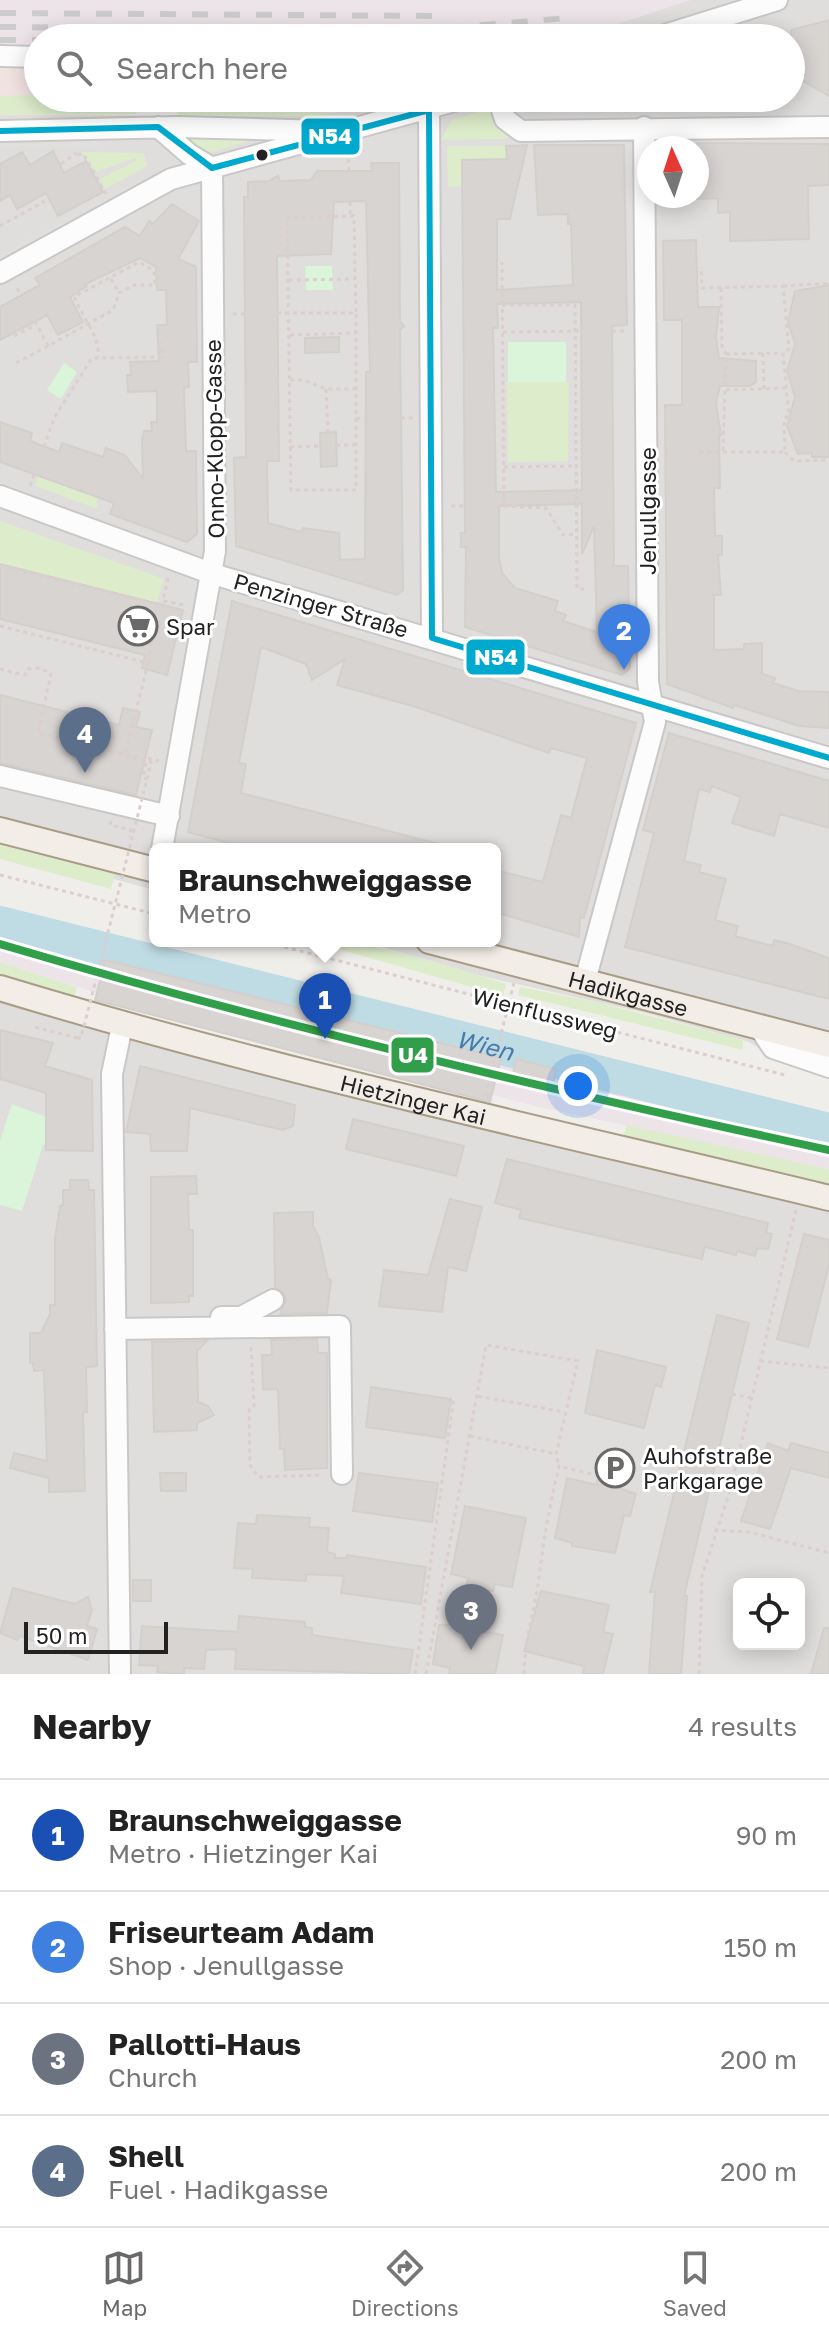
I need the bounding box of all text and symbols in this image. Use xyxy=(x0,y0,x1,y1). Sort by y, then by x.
search box xyxy=(24,24,805,112)
icon: search xyxy=(52,46,96,90)
text: Search here xyxy=(116,50,288,86)
line badge: N54 xyxy=(300,117,361,156)
text: N54 xyxy=(308,122,352,149)
north arrow xyxy=(637,136,709,208)
unlabelled marker xyxy=(254,147,270,163)
street label: Onno-Klopp-Gasse xyxy=(199,339,229,539)
street label: Jenullgasse xyxy=(634,447,661,575)
street label: Penzinger Straße xyxy=(231,567,411,643)
pin: 2 xyxy=(598,604,650,670)
supermarket icon: Spar xyxy=(117,605,159,647)
place label: Spar xyxy=(166,613,215,640)
line badge: N54 xyxy=(465,638,526,676)
text: N54 xyxy=(474,643,518,670)
pin: 4 xyxy=(59,707,111,773)
popup xyxy=(149,843,501,947)
text: Braunschweiggasse xyxy=(178,862,472,898)
text: Metro xyxy=(178,898,251,929)
street label: Hadikgasse xyxy=(566,964,691,1021)
pin: 1 xyxy=(299,973,351,1039)
street label: Wienflussweg xyxy=(470,982,620,1044)
water label: Wien xyxy=(452,1023,516,1065)
line badge: U4 xyxy=(390,1036,435,1074)
text: U4 xyxy=(398,1041,428,1068)
your location xyxy=(558,1066,598,1106)
street label: Hietzinger Kai xyxy=(338,1068,489,1130)
place label: Auhofstraße Parkgarage xyxy=(643,1442,772,1494)
parking icon: Auhofstraße Parkgarage xyxy=(594,1447,636,1489)
map controls xyxy=(733,1578,805,1650)
button: locate xyxy=(733,1578,805,1650)
pin: 3 xyxy=(445,1584,497,1650)
scale bar xyxy=(24,1618,168,1654)
text: 50 m xyxy=(36,1622,87,1649)
text: Nearby xyxy=(32,1706,152,1746)
text: 4 results xyxy=(688,1711,797,1742)
text: Braunschweiggasse xyxy=(108,1802,402,1838)
text: 1 xyxy=(51,1820,65,1851)
text: 90 m xyxy=(736,1820,797,1851)
text: Metro · Hietzinger Kai xyxy=(108,1838,378,1869)
text: Friseurteam Adam xyxy=(108,1914,374,1950)
text: 2 xyxy=(50,1932,66,1963)
text: 150 m xyxy=(724,1932,797,1963)
text: Shop · Jenullgasse xyxy=(108,1950,344,1981)
text: Pallotti-Haus xyxy=(108,2026,301,2062)
text: 3 xyxy=(50,2044,66,2075)
text: 200 m xyxy=(720,2044,797,2075)
text: Church xyxy=(108,2062,197,2093)
text: Shell xyxy=(108,2138,184,2174)
text: 4 xyxy=(50,2156,66,2187)
text: 200 m xyxy=(720,2156,797,2187)
text: Fuel · Hadikgasse xyxy=(108,2174,328,2205)
tab: Map xyxy=(102,2246,147,2321)
tab: Directions xyxy=(351,2246,459,2321)
tab: Saved xyxy=(663,2246,727,2321)

